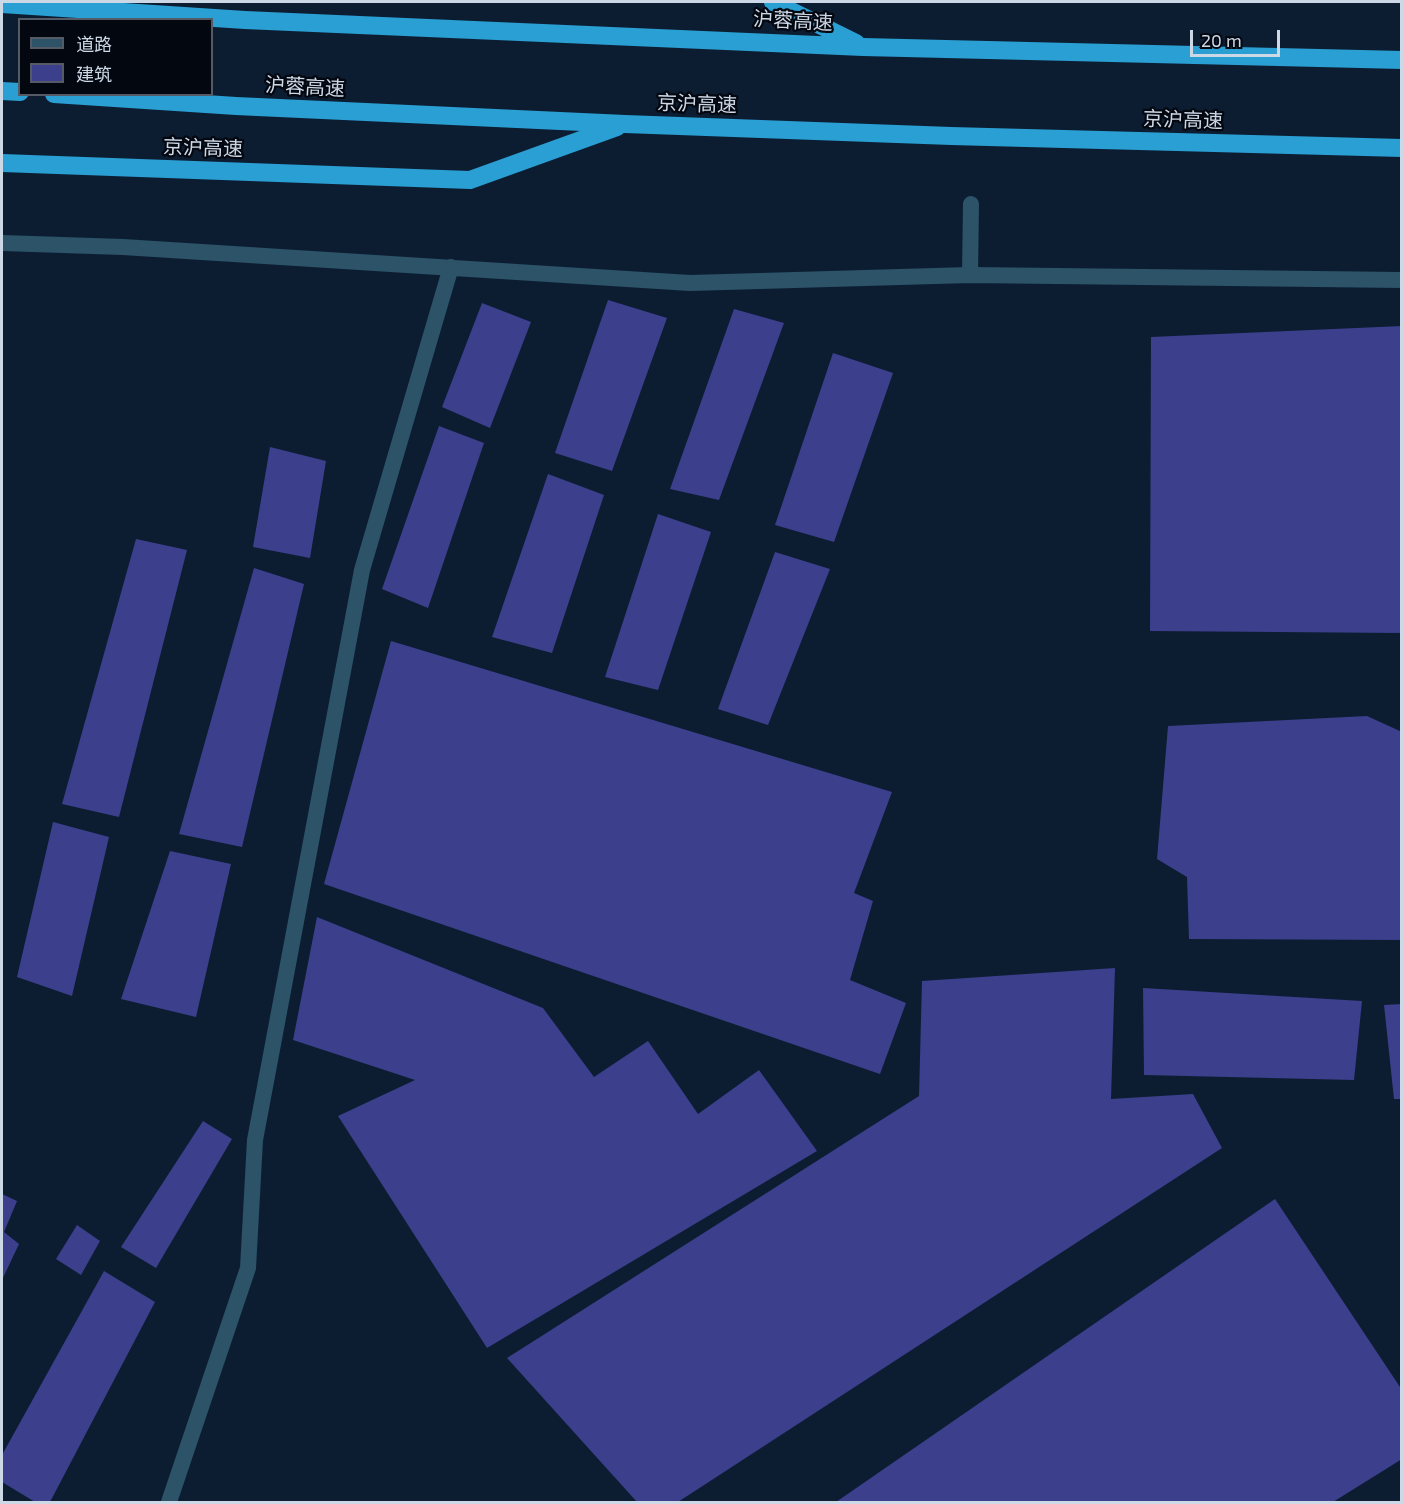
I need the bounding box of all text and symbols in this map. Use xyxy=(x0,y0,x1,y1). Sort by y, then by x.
street label: 沪蓉高速 xyxy=(752,7,834,35)
legend xyxy=(18,18,213,96)
scale bar xyxy=(1193,18,1283,56)
text: 20 m xyxy=(1201,29,1242,51)
text: 道路 xyxy=(76,33,112,55)
text: 建筑 xyxy=(76,63,112,85)
street label: 沪蓉高速 xyxy=(264,73,346,101)
street label: 京沪高速 xyxy=(657,91,737,117)
street label: 京沪高速 xyxy=(1143,107,1223,133)
street label: 京沪高速 xyxy=(163,135,243,161)

